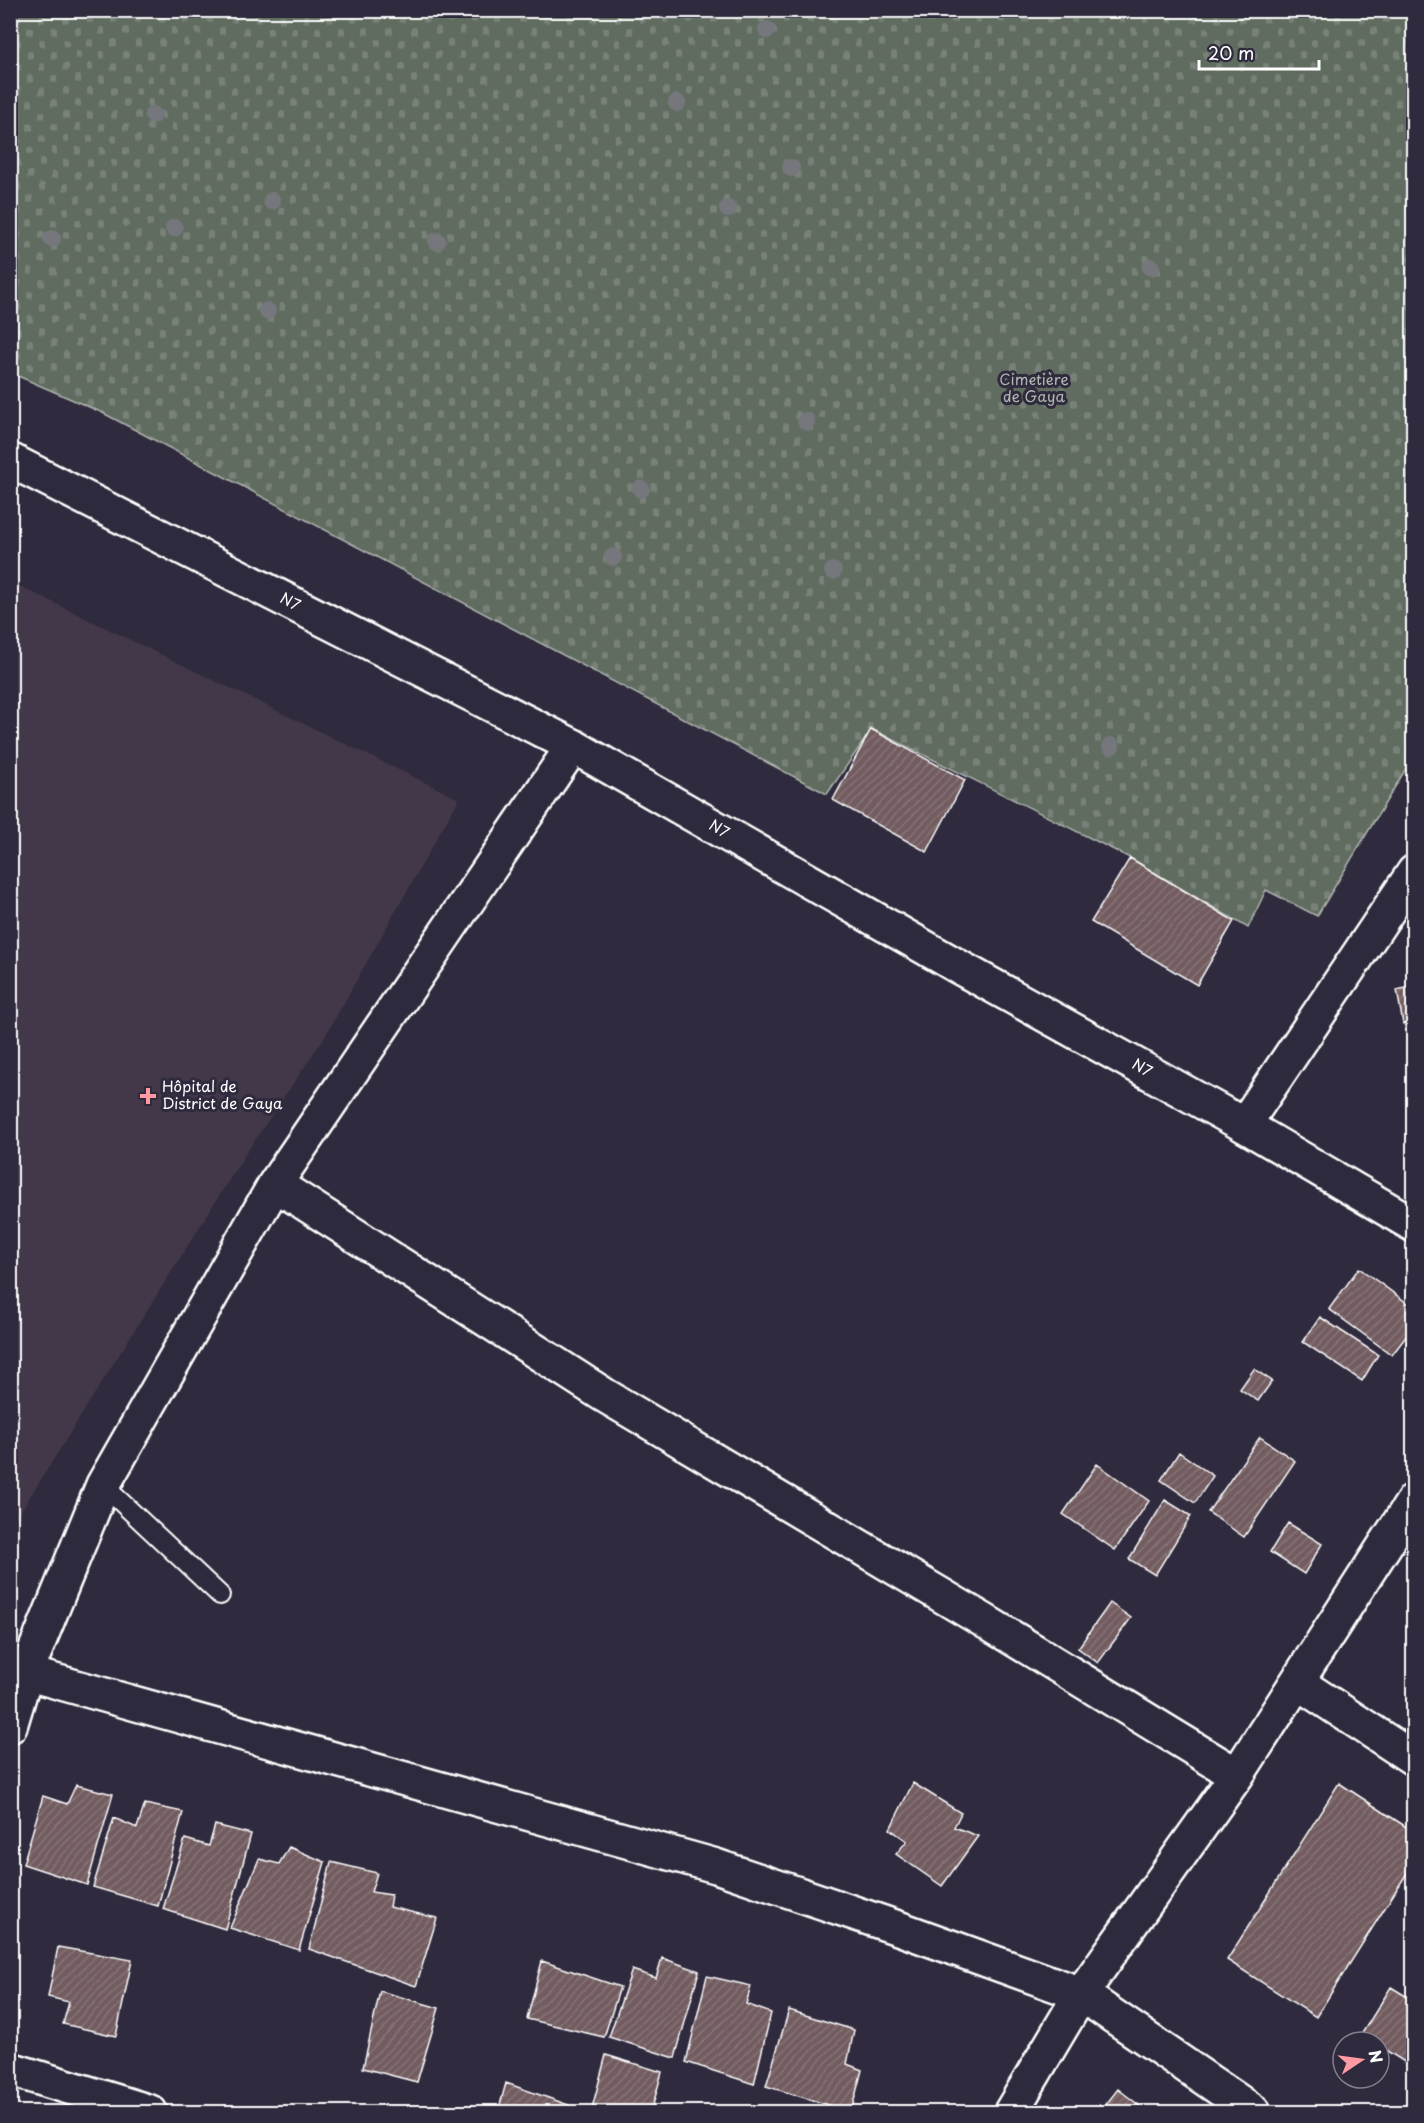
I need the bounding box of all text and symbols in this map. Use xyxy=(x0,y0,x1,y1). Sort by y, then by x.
scale bar xyxy=(1199,33,1319,71)
text: 20 m xyxy=(1208,39,1254,66)
park label: Cimetière de Gaya xyxy=(999,367,1069,407)
street label: N7 xyxy=(276,586,305,616)
street label: N7 xyxy=(705,813,735,843)
street label: N7 xyxy=(1128,1052,1158,1082)
place label: Hôpital de District de Gaya xyxy=(162,1074,283,1114)
marker: Hôpital de District de Gaya xyxy=(139,1087,157,1105)
north arrow xyxy=(1331,2030,1391,2090)
text: N xyxy=(1363,2048,1390,2065)

